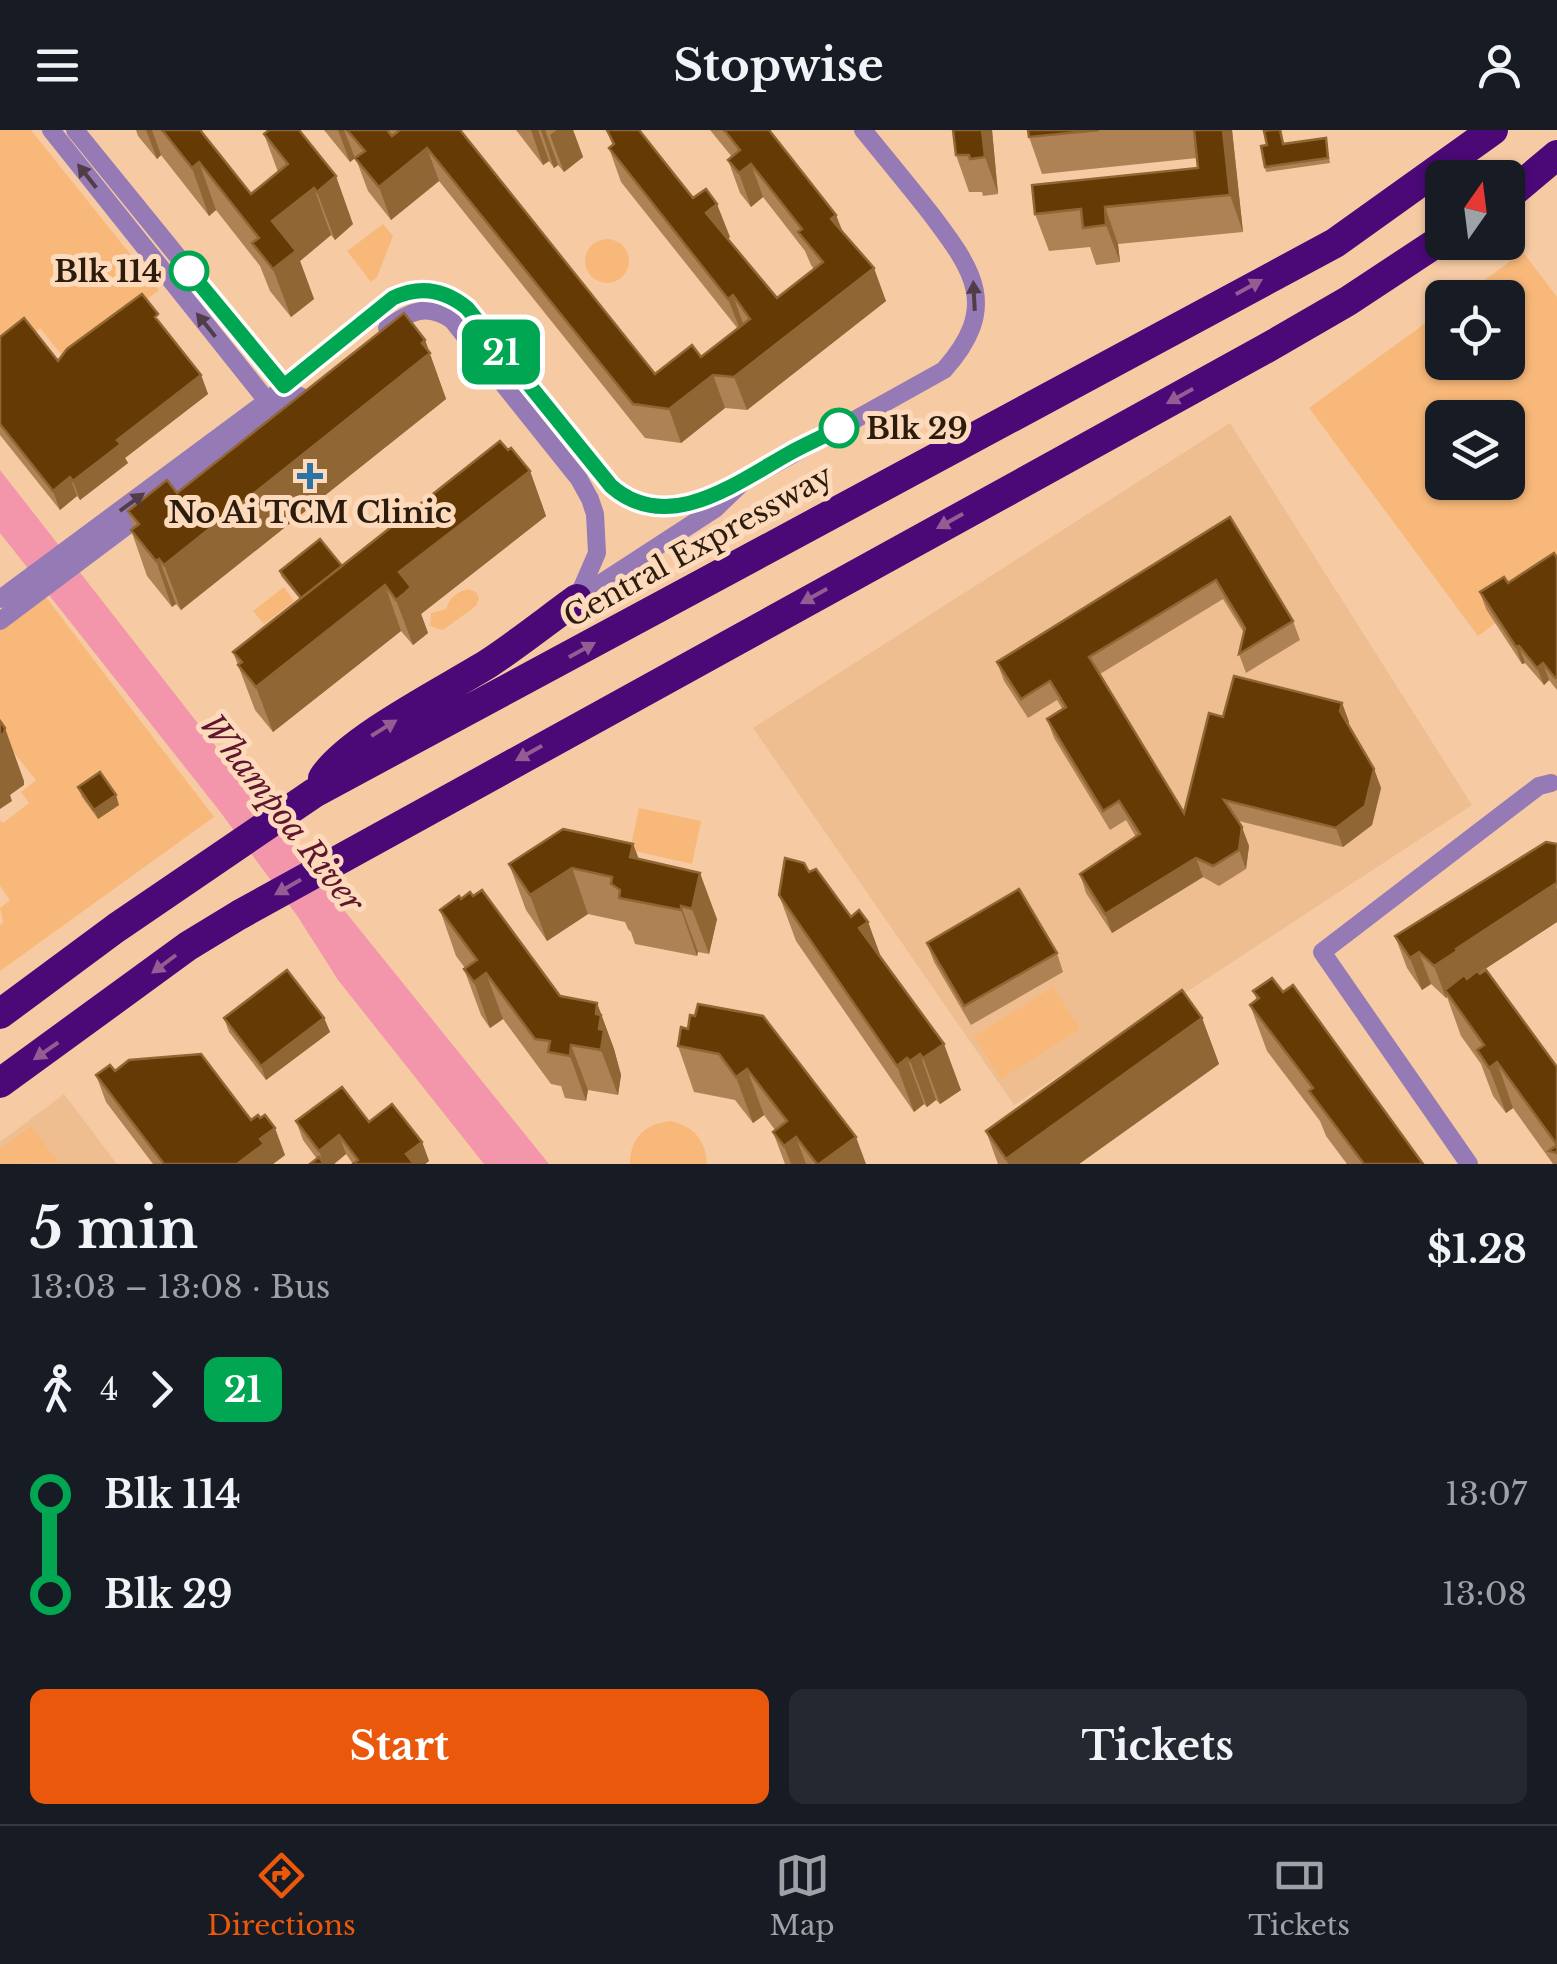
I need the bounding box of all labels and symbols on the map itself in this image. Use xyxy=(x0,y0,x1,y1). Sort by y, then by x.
north arrow xyxy=(1425,160,1525,260)
one-way arrow xyxy=(77,163,97,189)
marker: Blk 114 xyxy=(170,252,208,290)
place label: Blk 114 xyxy=(54,253,162,290)
one-way arrow xyxy=(1235,279,1263,297)
one-way arrow xyxy=(966,280,982,311)
one-way arrow xyxy=(196,312,217,338)
line badge: 21 xyxy=(456,320,546,384)
one-way arrow xyxy=(1165,387,1194,404)
marker: Blk 29 xyxy=(820,409,858,447)
place label: Blk 29 xyxy=(866,410,968,447)
street label: Central Expressway xyxy=(557,457,839,635)
marker: No Ai TCM Clinic xyxy=(297,463,323,489)
one-way arrow xyxy=(119,493,145,512)
place label: No Ai TCM Clinic xyxy=(168,494,452,531)
one-way arrow xyxy=(936,513,965,530)
one-way arrow xyxy=(800,587,828,605)
one-way arrow xyxy=(567,642,596,659)
water label: Whampoa River xyxy=(192,705,373,922)
one-way arrow xyxy=(370,719,398,737)
one-way arrow xyxy=(515,745,544,762)
one-way arrow xyxy=(274,878,302,896)
one-way arrow xyxy=(151,954,177,974)
one-way arrow xyxy=(33,1041,59,1060)

